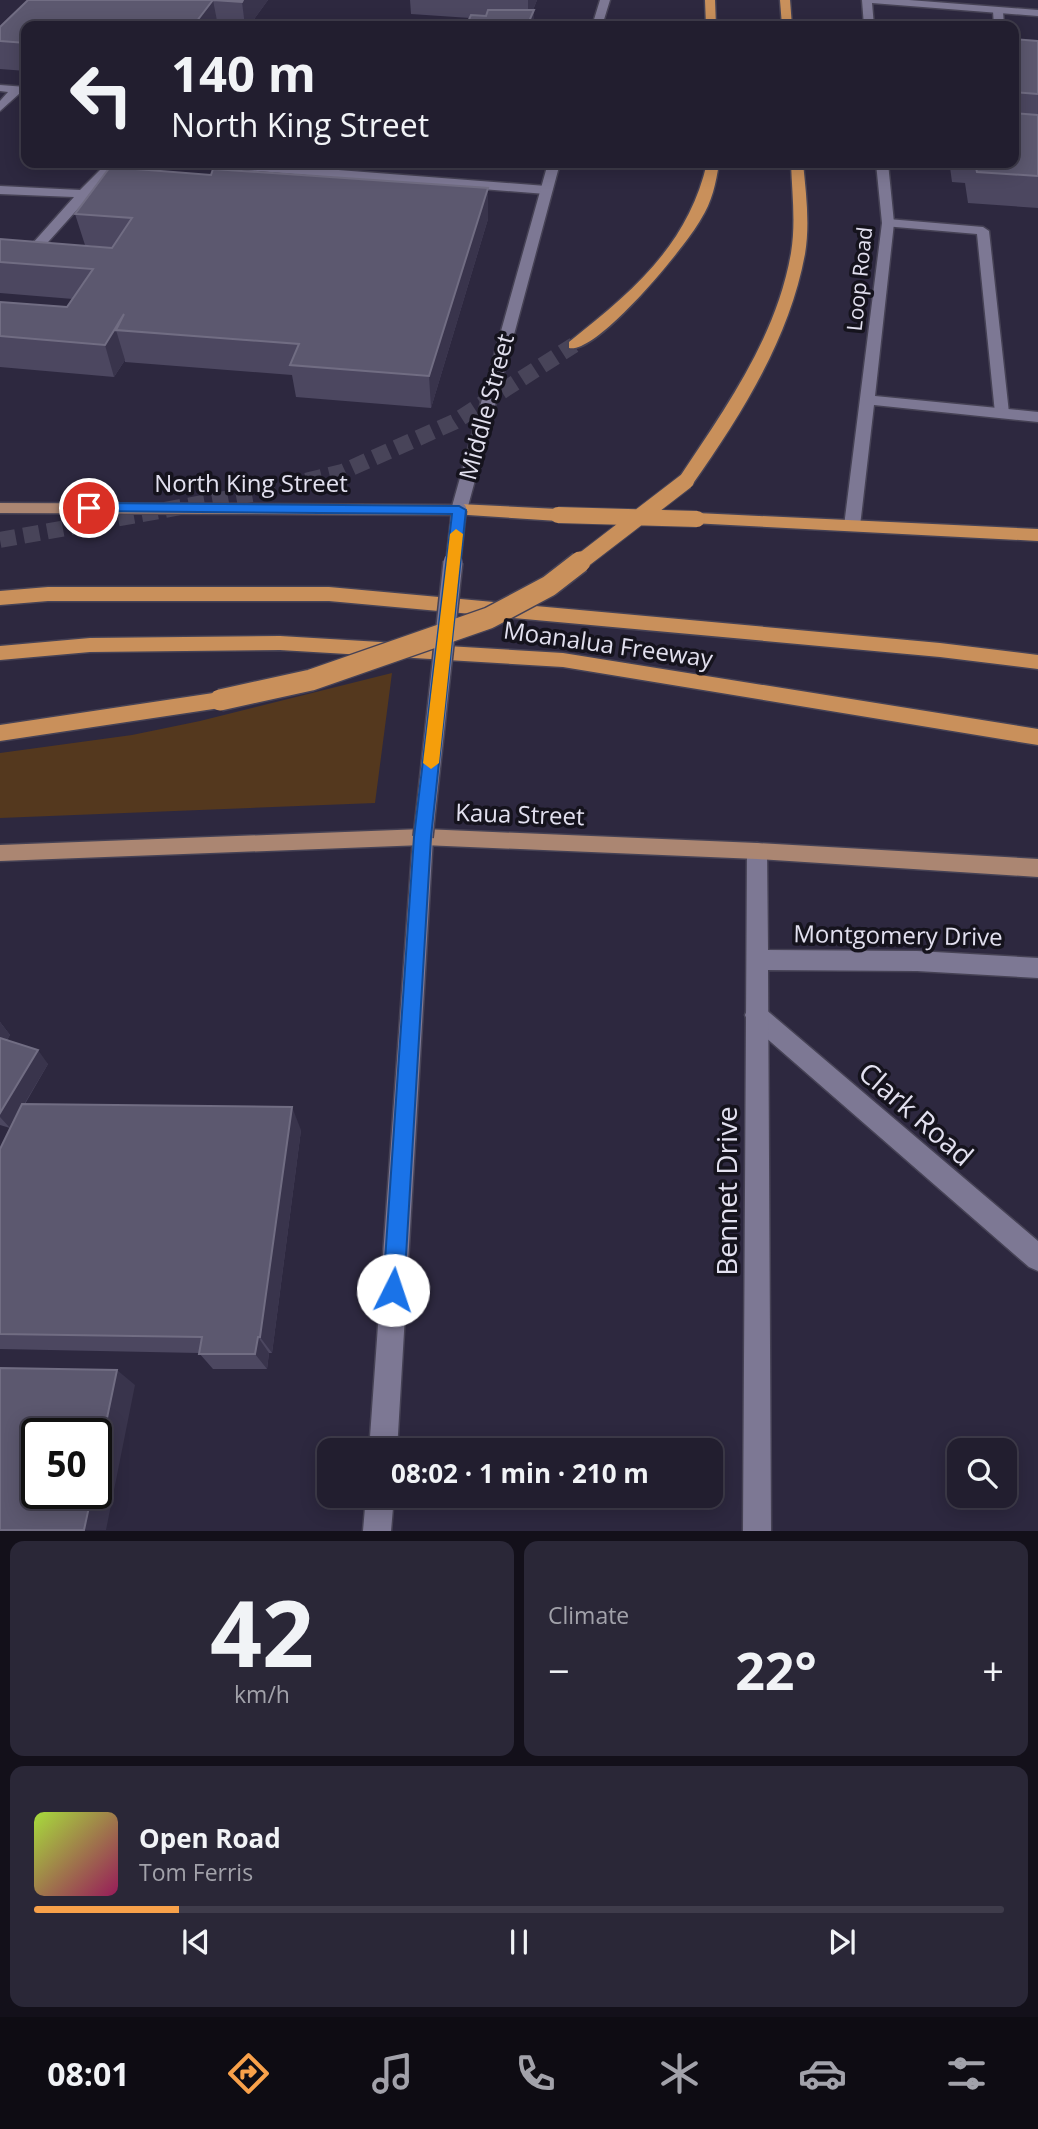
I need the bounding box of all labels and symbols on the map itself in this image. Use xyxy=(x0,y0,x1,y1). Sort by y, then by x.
street label: Loop Road xyxy=(840,225,878,332)
street label: Middle Street xyxy=(450,330,521,483)
street label: North King Street xyxy=(154,466,348,499)
pin xyxy=(59,478,119,538)
street label: Moanalua Freeway xyxy=(502,613,716,675)
street label: Kaua Street xyxy=(455,795,585,832)
street label: Montgomery Drive xyxy=(793,916,1003,953)
street label: Clark Road xyxy=(851,1053,982,1174)
street label: Bennet Drive xyxy=(707,1106,745,1276)
position arrow xyxy=(356,1253,430,1327)
speed limit sign: 50 xyxy=(21,1418,112,1509)

